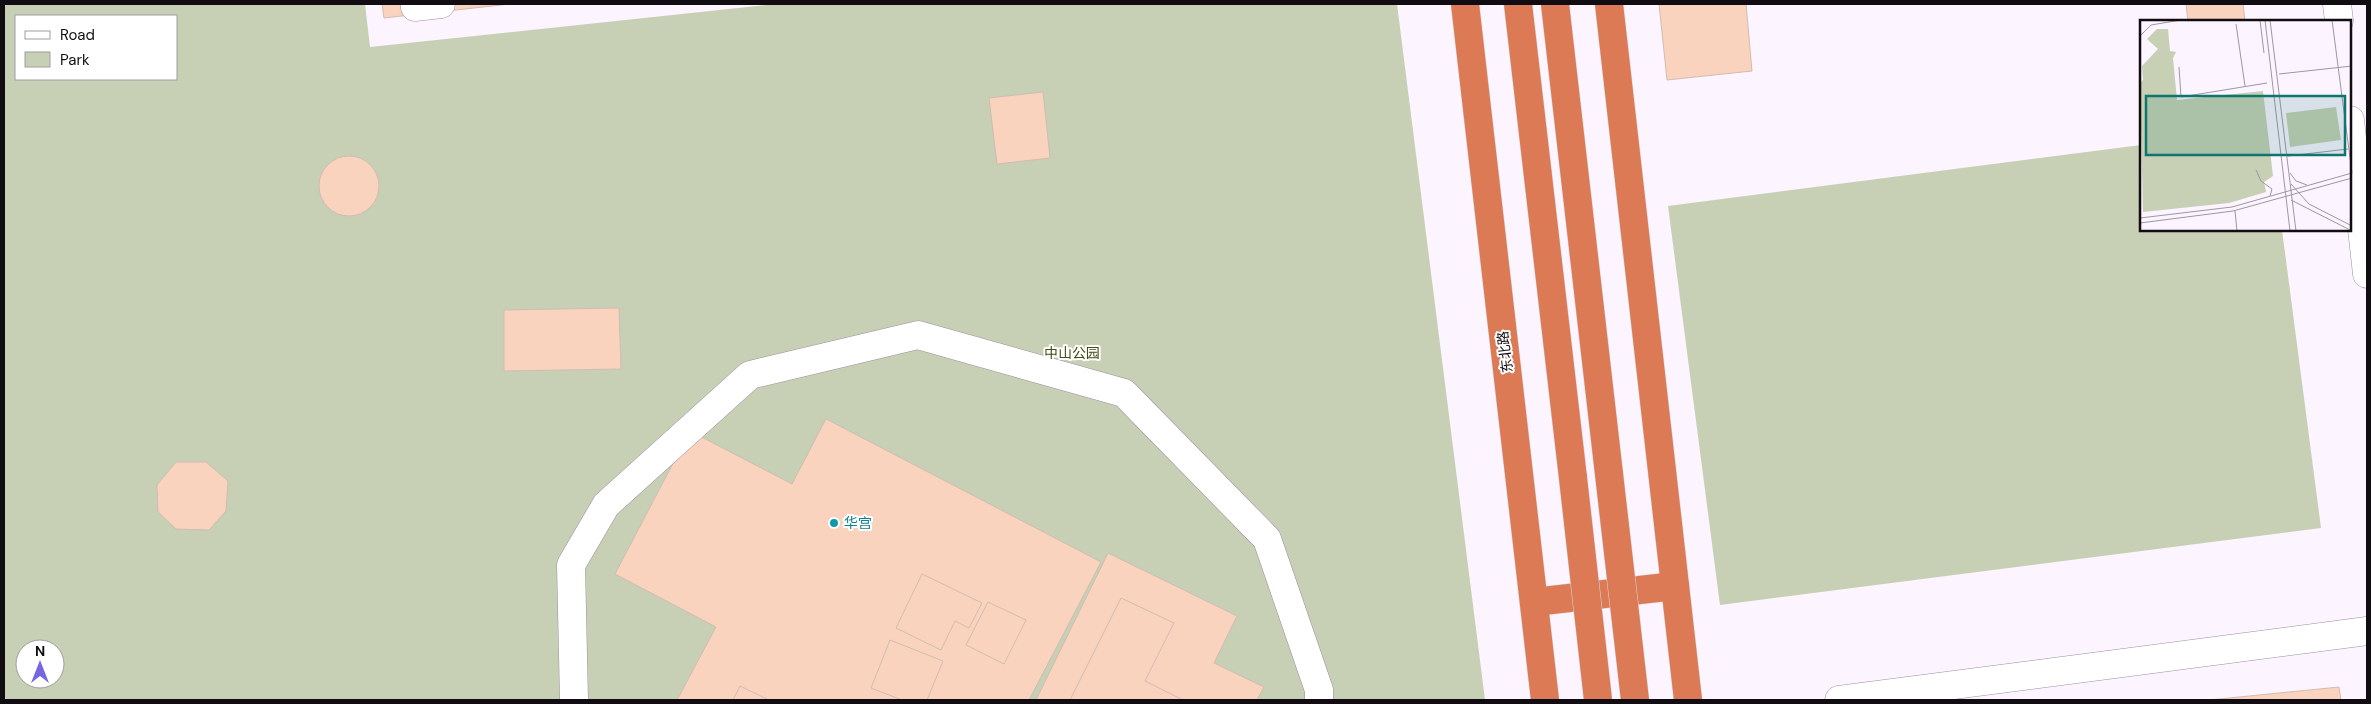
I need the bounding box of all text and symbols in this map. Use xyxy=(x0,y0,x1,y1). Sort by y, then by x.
legend xyxy=(15,15,178,80)
inset map xyxy=(2140,20,2351,231)
text: Road xyxy=(60,25,95,45)
text: Park xyxy=(60,50,90,70)
street label: 东北路 xyxy=(1494,330,1516,374)
park label: 中山公园 xyxy=(1044,344,1100,362)
place label: 华宫 xyxy=(844,514,872,532)
marker: 华宫 xyxy=(828,517,840,529)
north arrow xyxy=(15,639,65,689)
text: N xyxy=(35,642,45,660)

